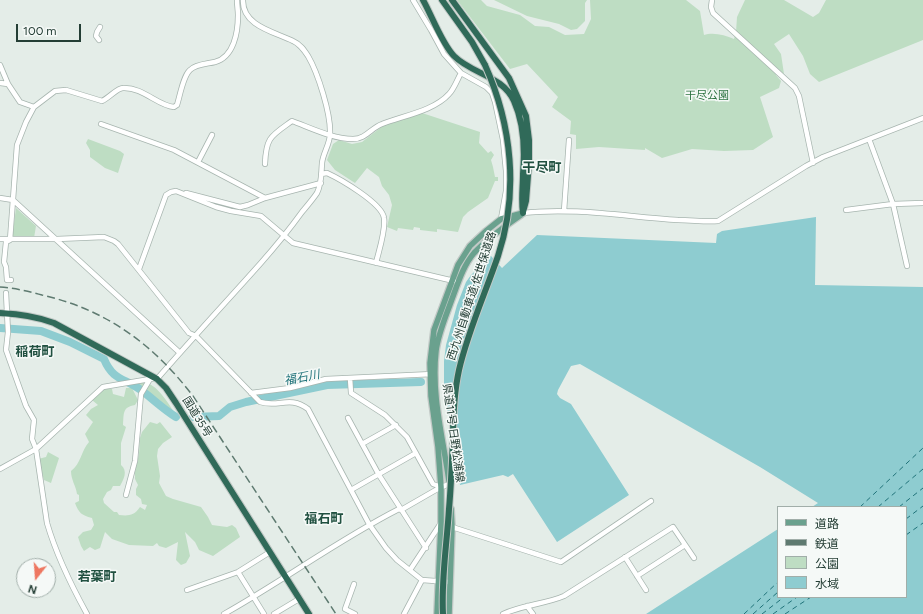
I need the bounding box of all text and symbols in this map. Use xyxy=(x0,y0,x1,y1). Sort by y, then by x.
scale bar xyxy=(18,16,83,42)
text: 100 m xyxy=(23,24,57,38)
park label: 干尽公園 xyxy=(685,89,729,103)
district label: 干尽町 xyxy=(523,160,561,176)
street label: 西九州自動車道;佐世保道路 xyxy=(445,230,499,362)
district label: 稲荷町 xyxy=(16,344,54,360)
water label: 福石川 xyxy=(283,367,321,389)
street label: 県道11号 日野松浦線 xyxy=(440,383,466,483)
street label: 国道35号 xyxy=(179,394,215,440)
legend xyxy=(777,506,907,598)
district label: 福石町 xyxy=(305,511,343,527)
text: 道路 xyxy=(815,517,839,531)
text: 鉄道 xyxy=(815,537,839,551)
text: 公園 xyxy=(815,557,839,571)
north arrow xyxy=(16,558,56,598)
district label: 若葉町 xyxy=(78,569,116,585)
text: 水域 xyxy=(815,577,839,591)
text: N xyxy=(27,582,39,596)

